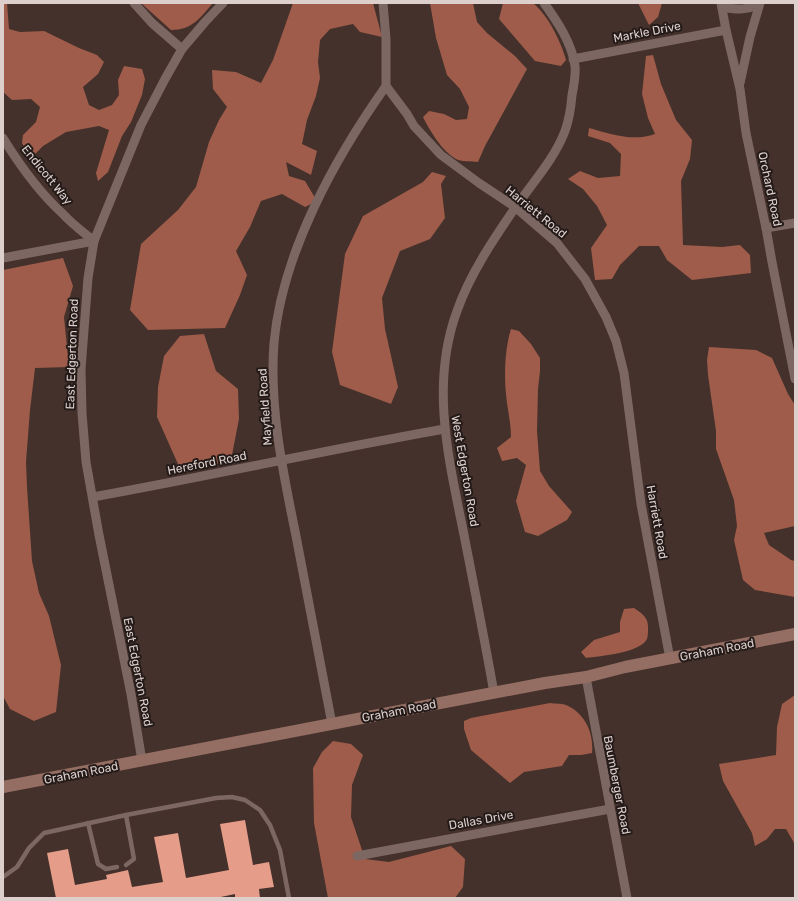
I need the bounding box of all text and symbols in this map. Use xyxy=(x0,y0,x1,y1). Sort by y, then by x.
street label: Markle Drive xyxy=(612,19,682,45)
street label: Endicott Way xyxy=(19,142,76,208)
street label: Orchard Road xyxy=(755,150,785,228)
street label: Harriett Road xyxy=(503,183,569,241)
street label: East Edgerton Road xyxy=(63,298,81,410)
street label: Mayfield Road xyxy=(255,368,275,446)
street label: West Edgerton Road xyxy=(448,414,482,528)
street label: Hereford Road xyxy=(166,448,248,478)
street label: Harriett Road xyxy=(644,484,670,560)
street label: East Edgerton Road xyxy=(121,616,155,728)
street label: Graham Road xyxy=(679,636,755,664)
street label: Graham Road xyxy=(361,697,437,725)
street label: Baumberger Road xyxy=(601,734,633,836)
street label: Graham Road xyxy=(43,759,119,787)
street label: Dallas Drive xyxy=(448,807,515,833)

